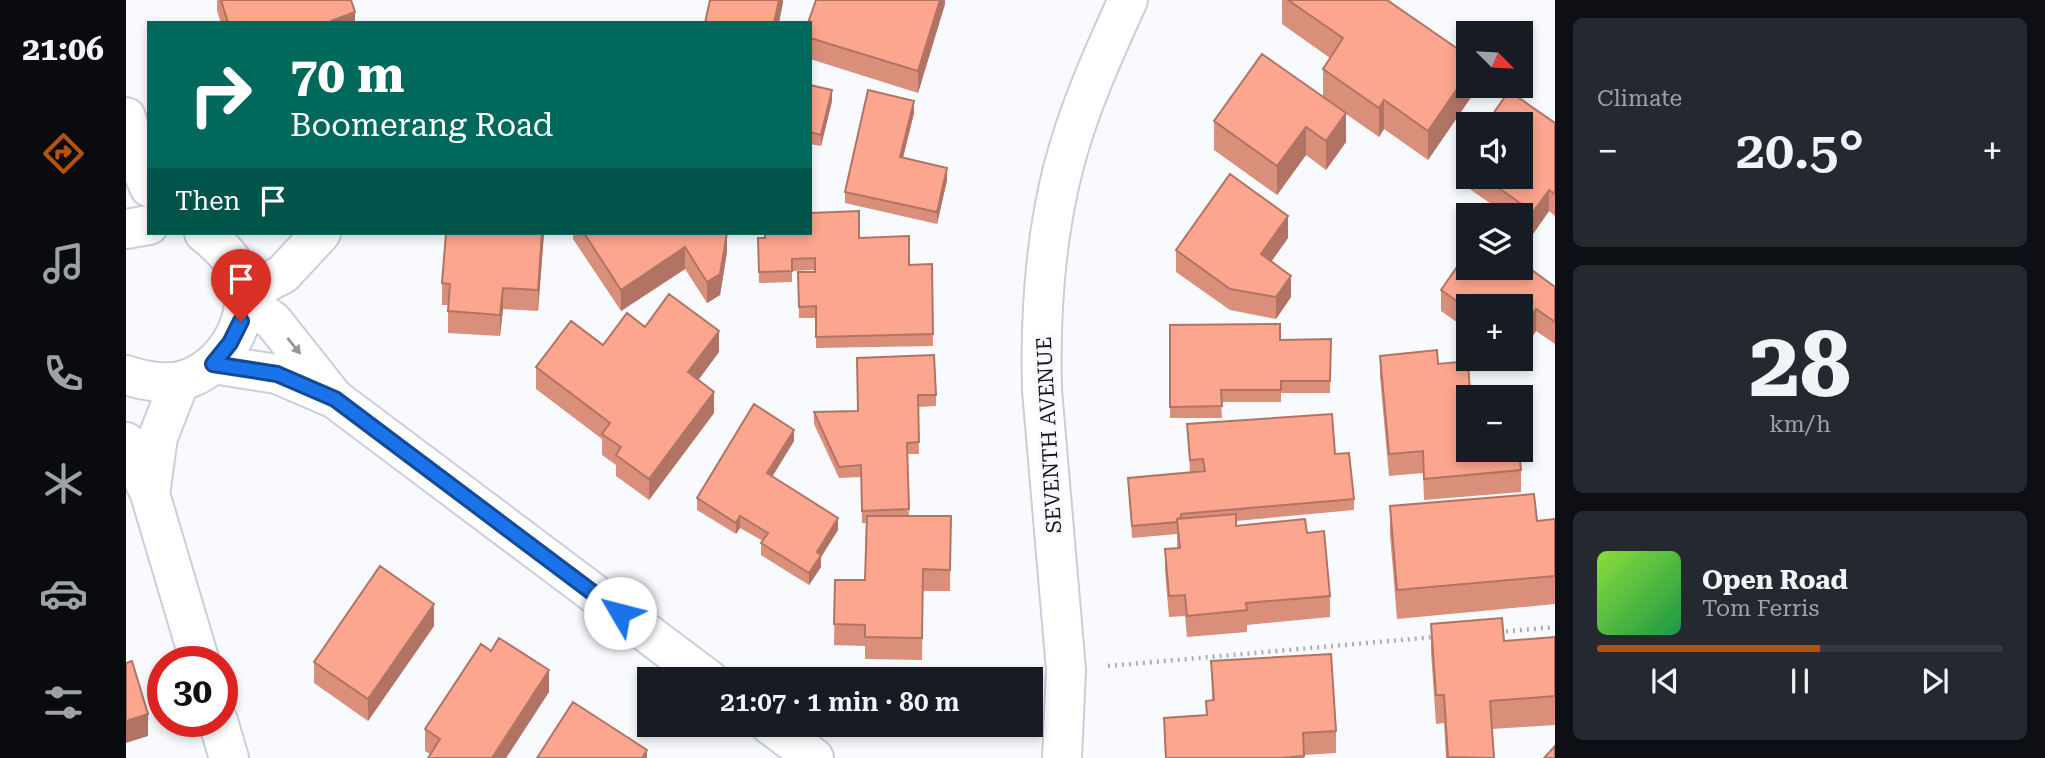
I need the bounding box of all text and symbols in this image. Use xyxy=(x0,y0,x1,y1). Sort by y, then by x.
north arrow xyxy=(1456,21,1533,98)
map controls xyxy=(1456,21,1533,462)
text: 21:06 xyxy=(22,30,104,68)
text: 70 m xyxy=(290,47,405,104)
icon: right xyxy=(175,49,266,140)
text: Climate xyxy=(1597,85,1682,112)
text: Boomerang Road xyxy=(290,106,553,144)
button: sound xyxy=(1456,112,1533,189)
text: 20.5° xyxy=(1736,120,1864,181)
icon: directions xyxy=(39,129,88,178)
text: − xyxy=(1597,129,1618,173)
text: + xyxy=(1982,129,2003,173)
icon: arrive xyxy=(254,182,292,220)
text: Then xyxy=(175,186,240,216)
button: layers xyxy=(1456,203,1533,280)
icon: music xyxy=(39,239,88,288)
pin xyxy=(211,249,271,321)
icon: arrive xyxy=(222,260,260,298)
button: + xyxy=(1456,294,1533,371)
text: 28 xyxy=(1749,312,1851,418)
street label: SEVENTH AVENUE xyxy=(1032,336,1066,534)
one-way arrow xyxy=(286,337,301,354)
icon: phone xyxy=(39,349,88,398)
button: − xyxy=(1456,385,1533,462)
text: km/h xyxy=(1769,411,1831,438)
icon: climate xyxy=(39,459,88,508)
text: Open Road xyxy=(1702,565,1848,595)
icon: car xyxy=(39,569,88,618)
position arrow xyxy=(583,576,657,650)
text: Tom Ferris xyxy=(1702,595,1819,622)
speed limit sign: 30 xyxy=(147,646,238,737)
icon: previous xyxy=(1646,662,1684,700)
icon: pause xyxy=(1781,662,1819,700)
icon: next xyxy=(1916,662,1954,700)
icon: filters xyxy=(39,678,88,727)
text: 21:07 · 1 min · 80 m xyxy=(720,687,960,717)

